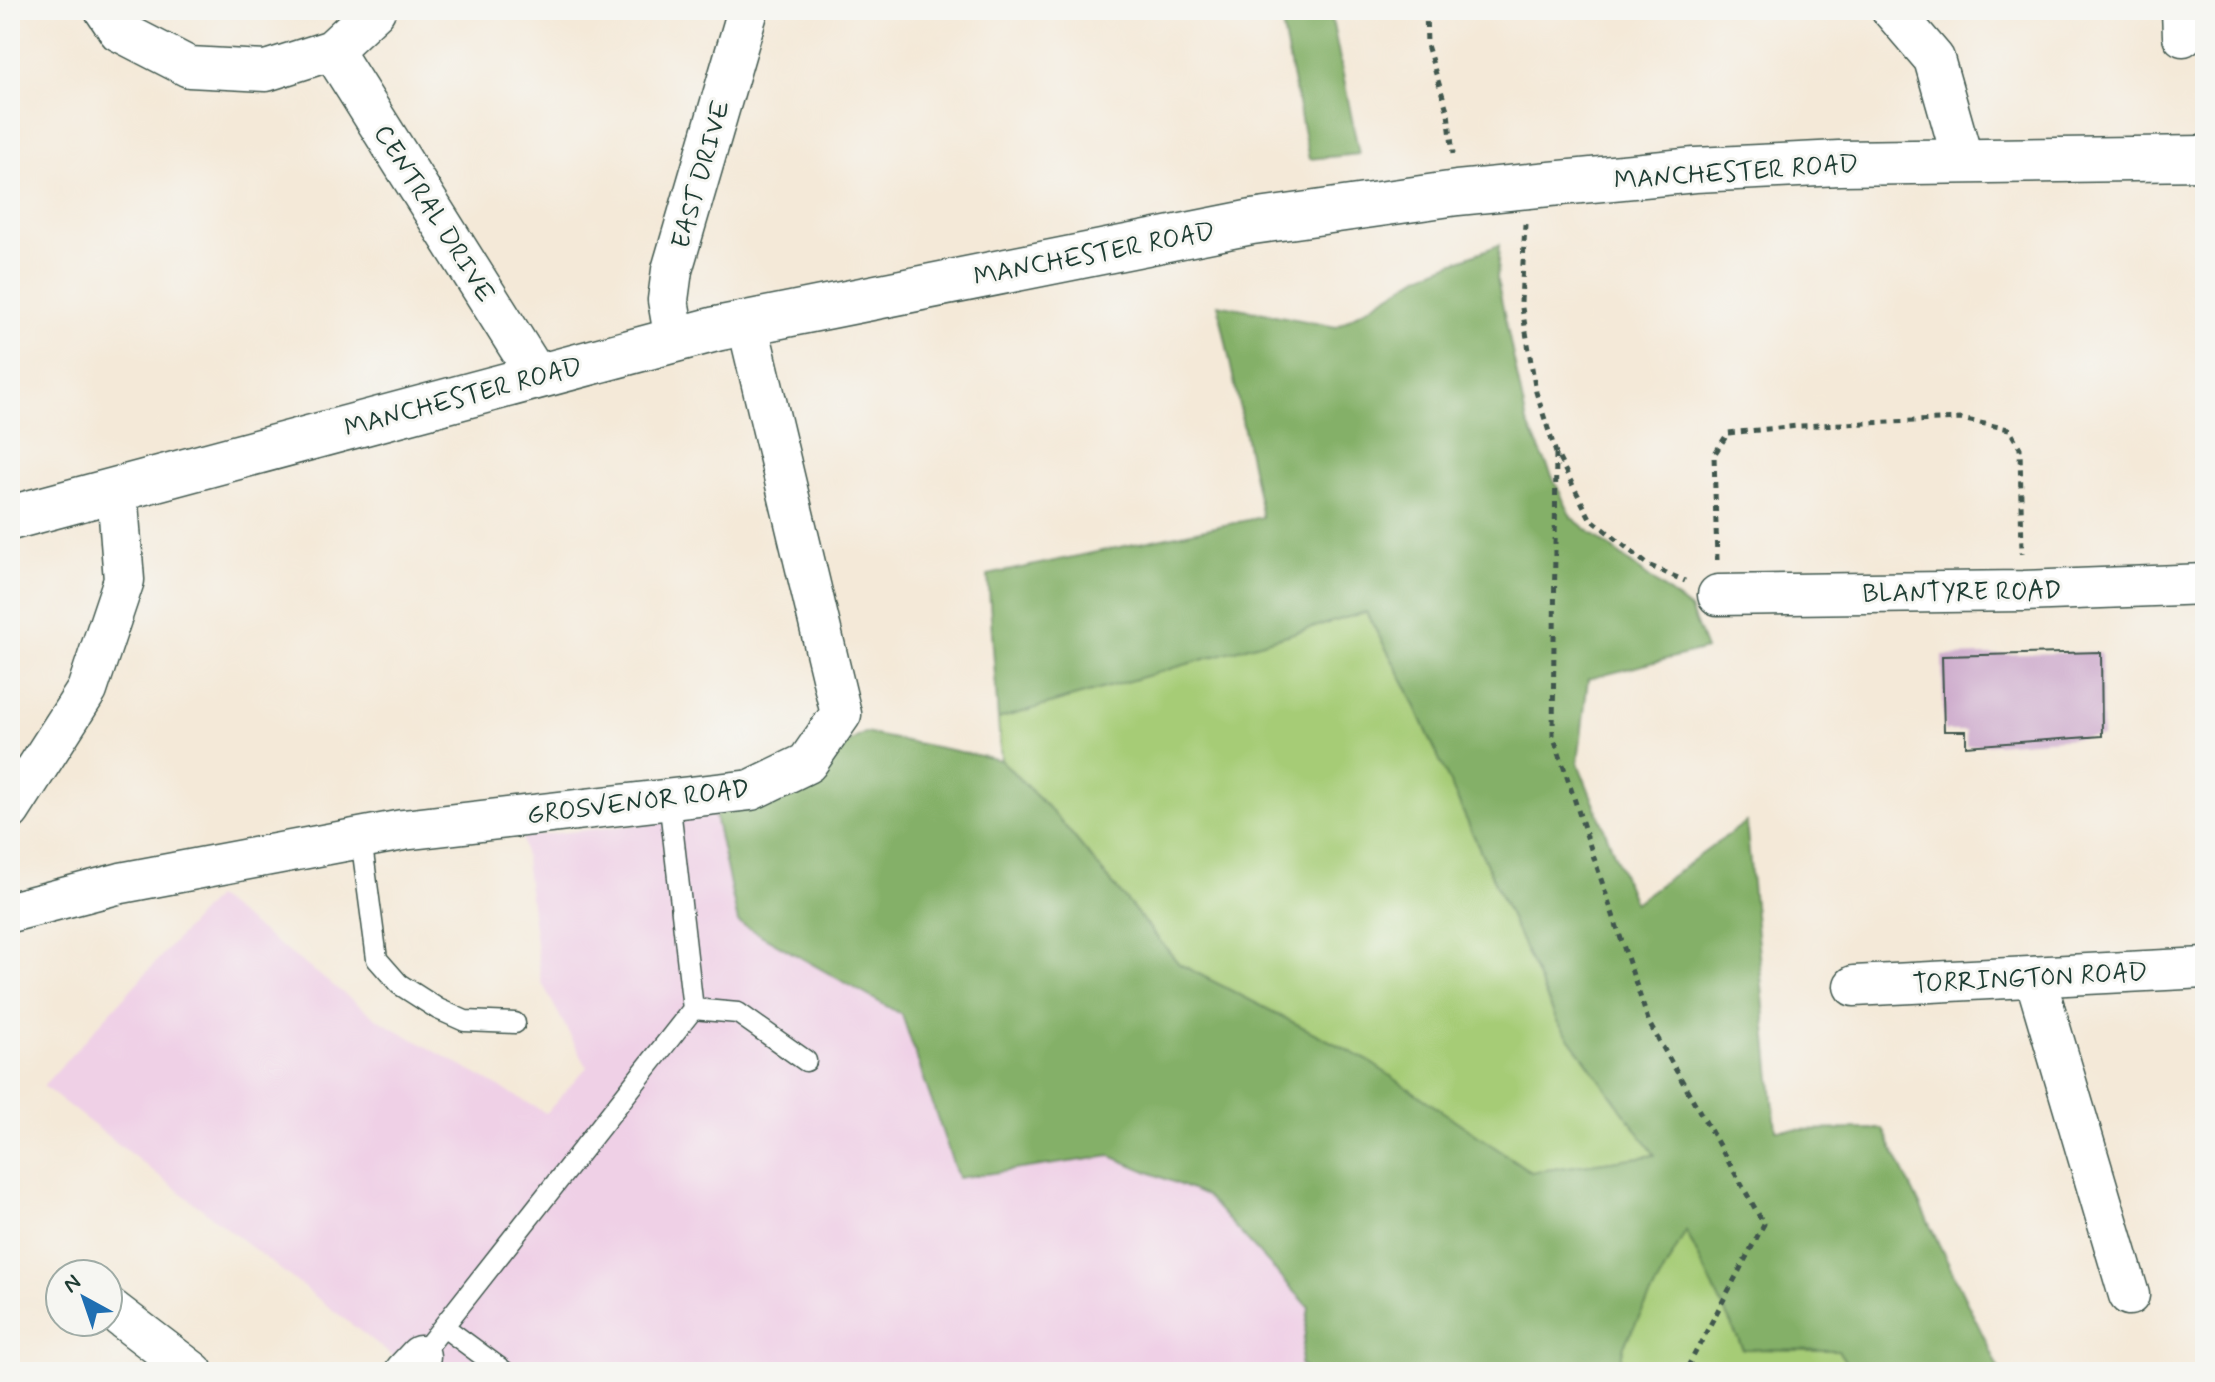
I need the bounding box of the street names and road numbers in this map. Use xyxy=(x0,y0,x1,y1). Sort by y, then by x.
street label: EAST DRIVE xyxy=(665,96,739,253)
street label: CENTRAL DRIVE xyxy=(365,119,502,309)
street label: MANCHESTER ROAD xyxy=(1613,147,1860,198)
street label: MANCHESTER ROAD xyxy=(971,215,1218,295)
street label: MANCHESTER ROAD xyxy=(341,350,586,446)
street label: BLANTYRE ROAD xyxy=(1862,574,2062,612)
street label: GROSVENOR ROAD xyxy=(525,772,751,834)
street label: TORRINGTON ROAD xyxy=(1912,956,2148,1002)

